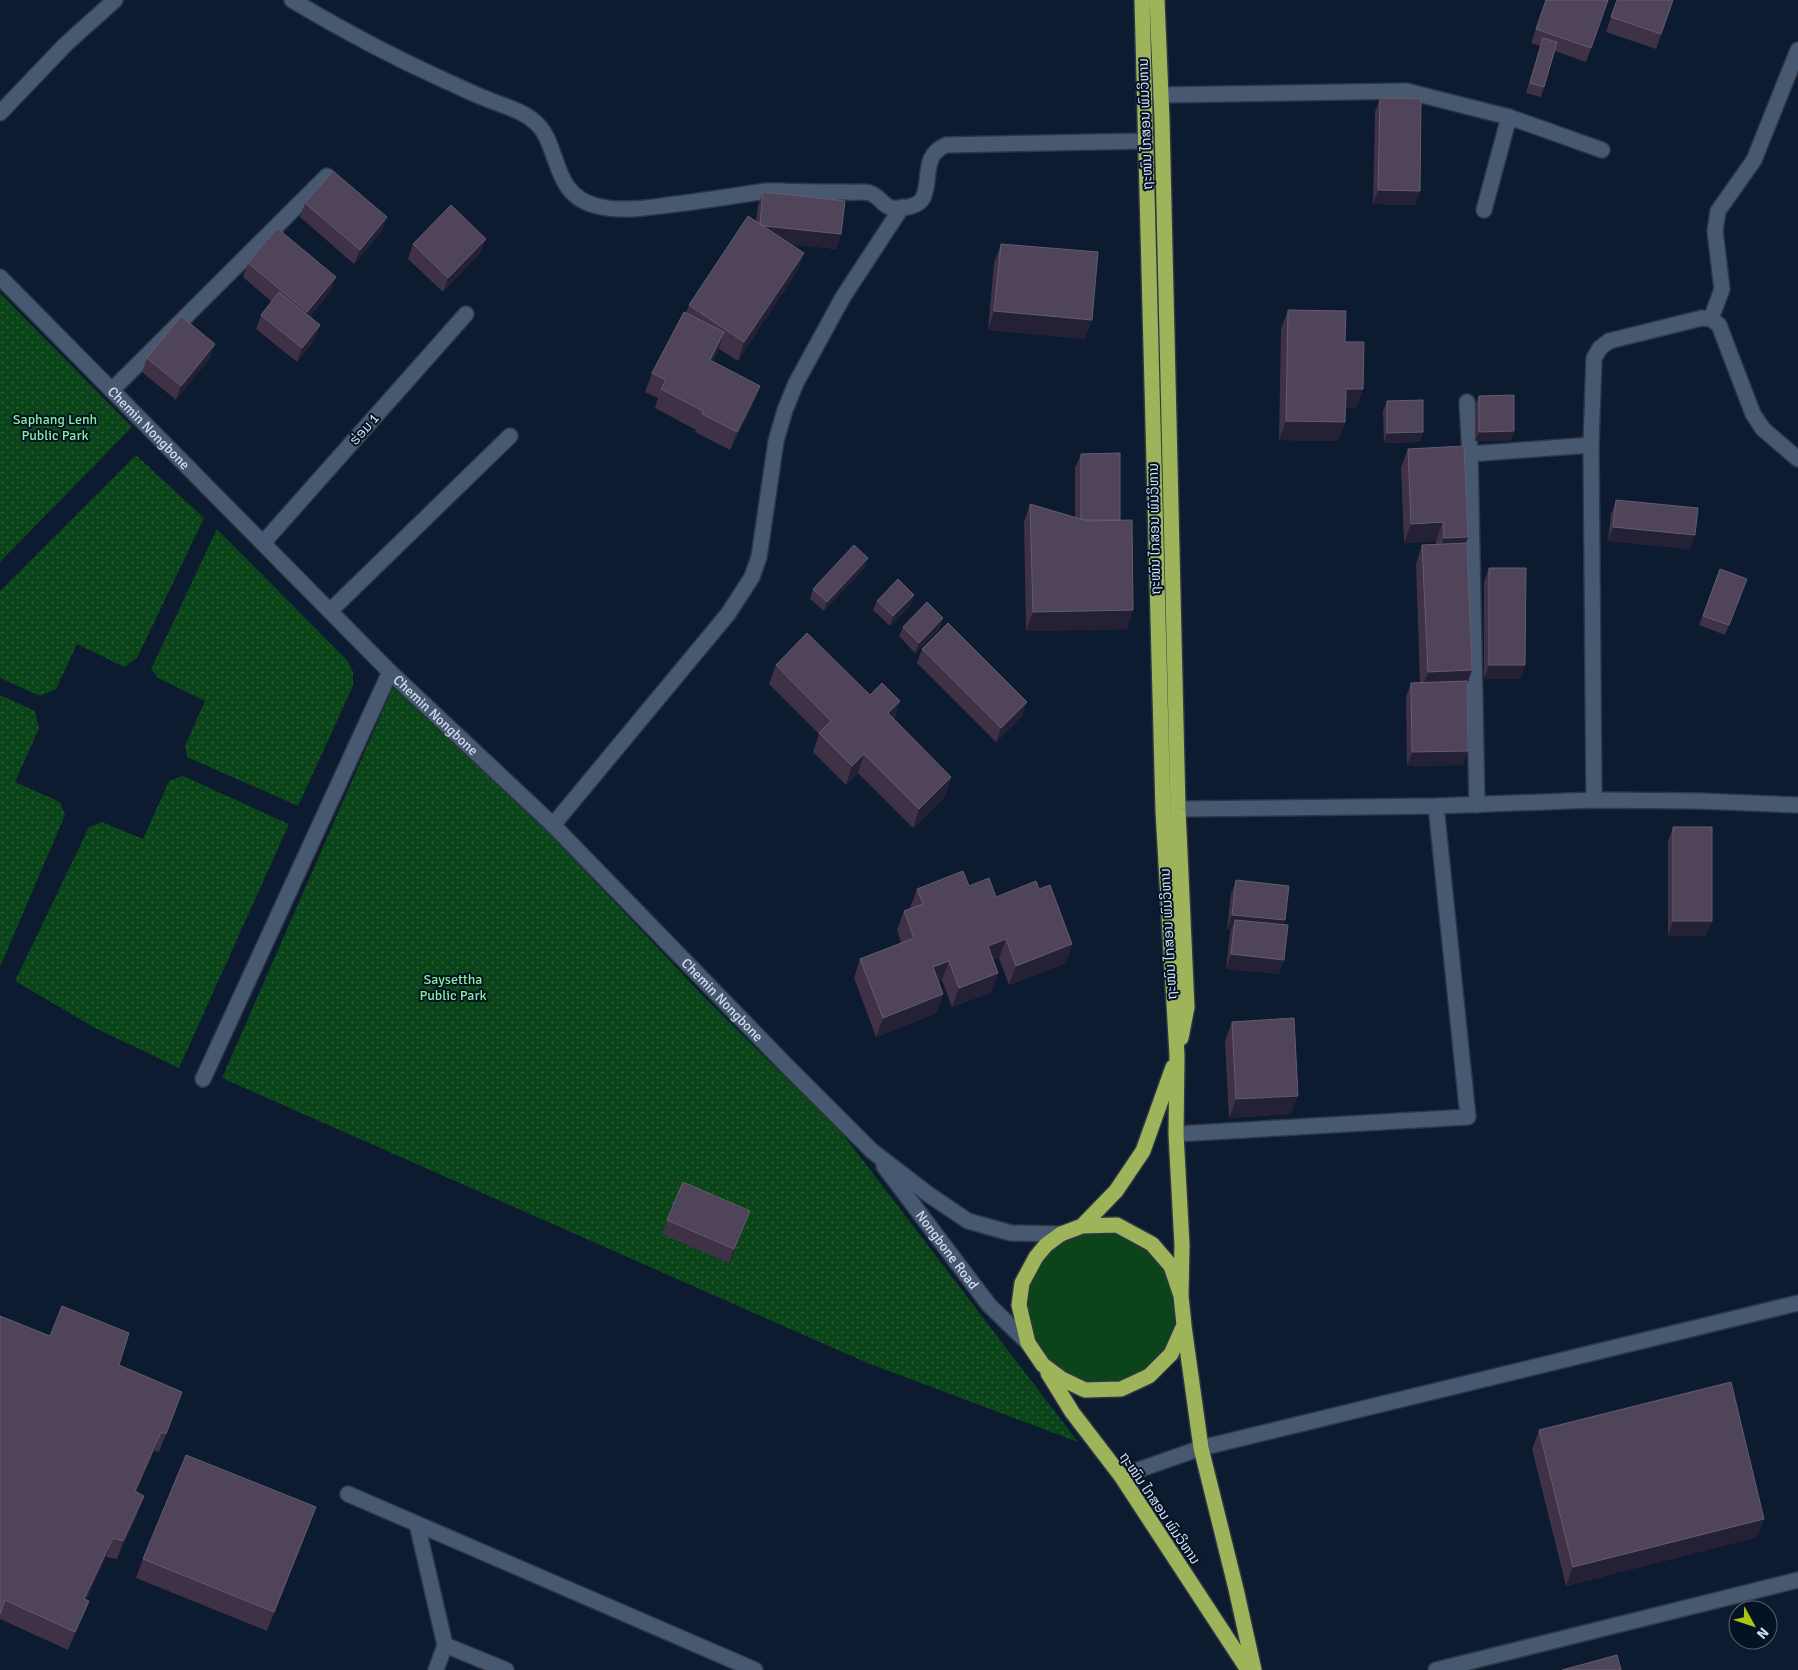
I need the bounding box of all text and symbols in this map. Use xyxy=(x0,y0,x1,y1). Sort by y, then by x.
street label: ຖະໜົນ ໄກສອນ ພົມວິຫານ xyxy=(1135,58,1156,190)
street label: Chemin Nongbone xyxy=(104,383,193,473)
street label: ຮ່ອມ 1 xyxy=(346,410,383,449)
park label: Saphang Lenh Public Park xyxy=(13,411,97,444)
street label: ຖະໜົນ ໄກສອນ ພົມວິຫານ xyxy=(1145,463,1164,595)
street label: Chemin Nongbone xyxy=(390,672,481,759)
street label: ຖະໜົນ ໄກສອນ ພົມວິຫານ xyxy=(1157,868,1180,1000)
street label: Chemin Nongbone xyxy=(678,955,767,1045)
park label: Saysettha Public Park xyxy=(419,971,487,1004)
street label: Nongbone Road xyxy=(912,1207,982,1293)
street label: ຖະໜົນ ໄກສອນ ພົມວິຫານ xyxy=(1116,1449,1203,1568)
north arrow xyxy=(1728,1600,1778,1650)
text: N xyxy=(1753,1624,1772,1642)

